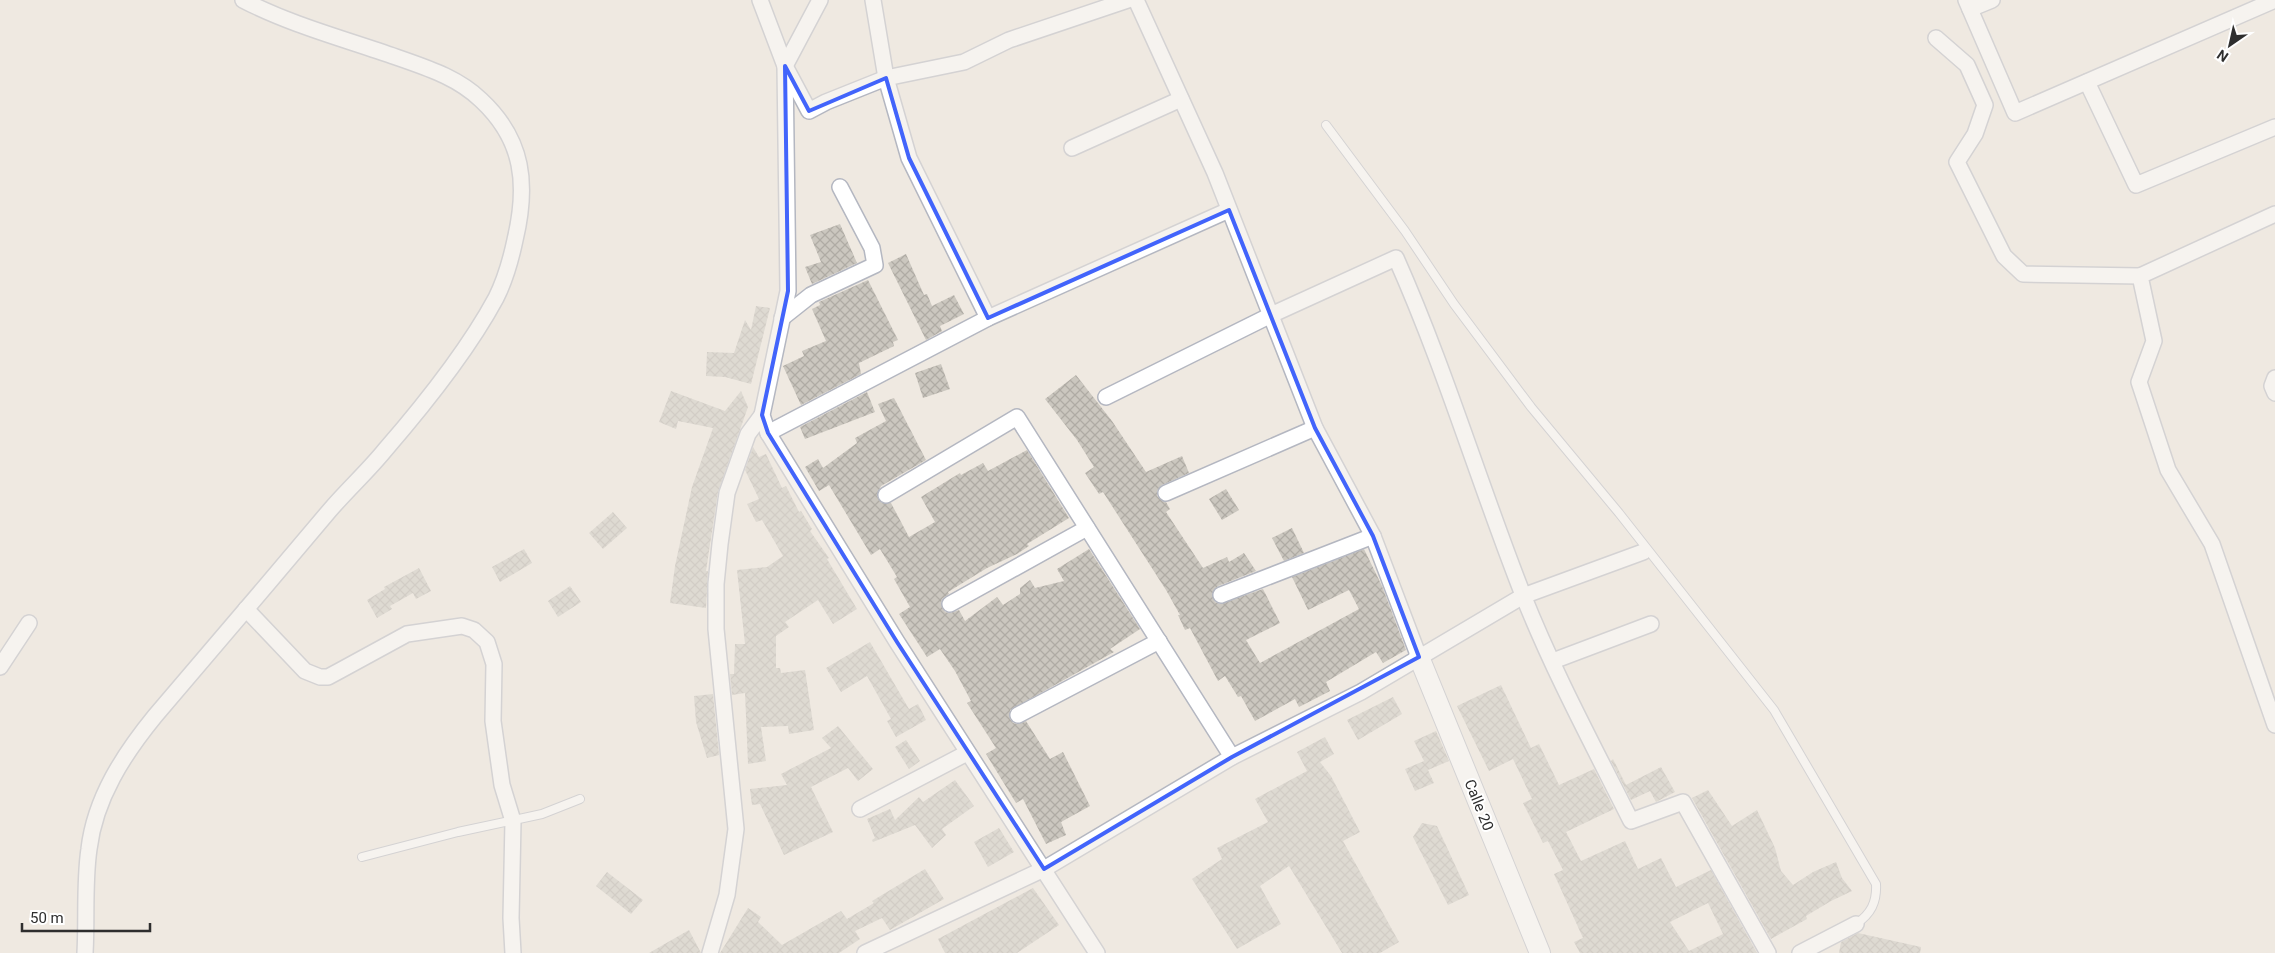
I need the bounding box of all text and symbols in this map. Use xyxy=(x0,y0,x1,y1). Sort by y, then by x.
north arrow xyxy=(2205,20,2255,70)
text: N xyxy=(2214,46,2231,65)
street label: Calle 20 xyxy=(1461,777,1497,833)
scale bar xyxy=(22,900,150,932)
text: 50 m xyxy=(30,909,64,927)

